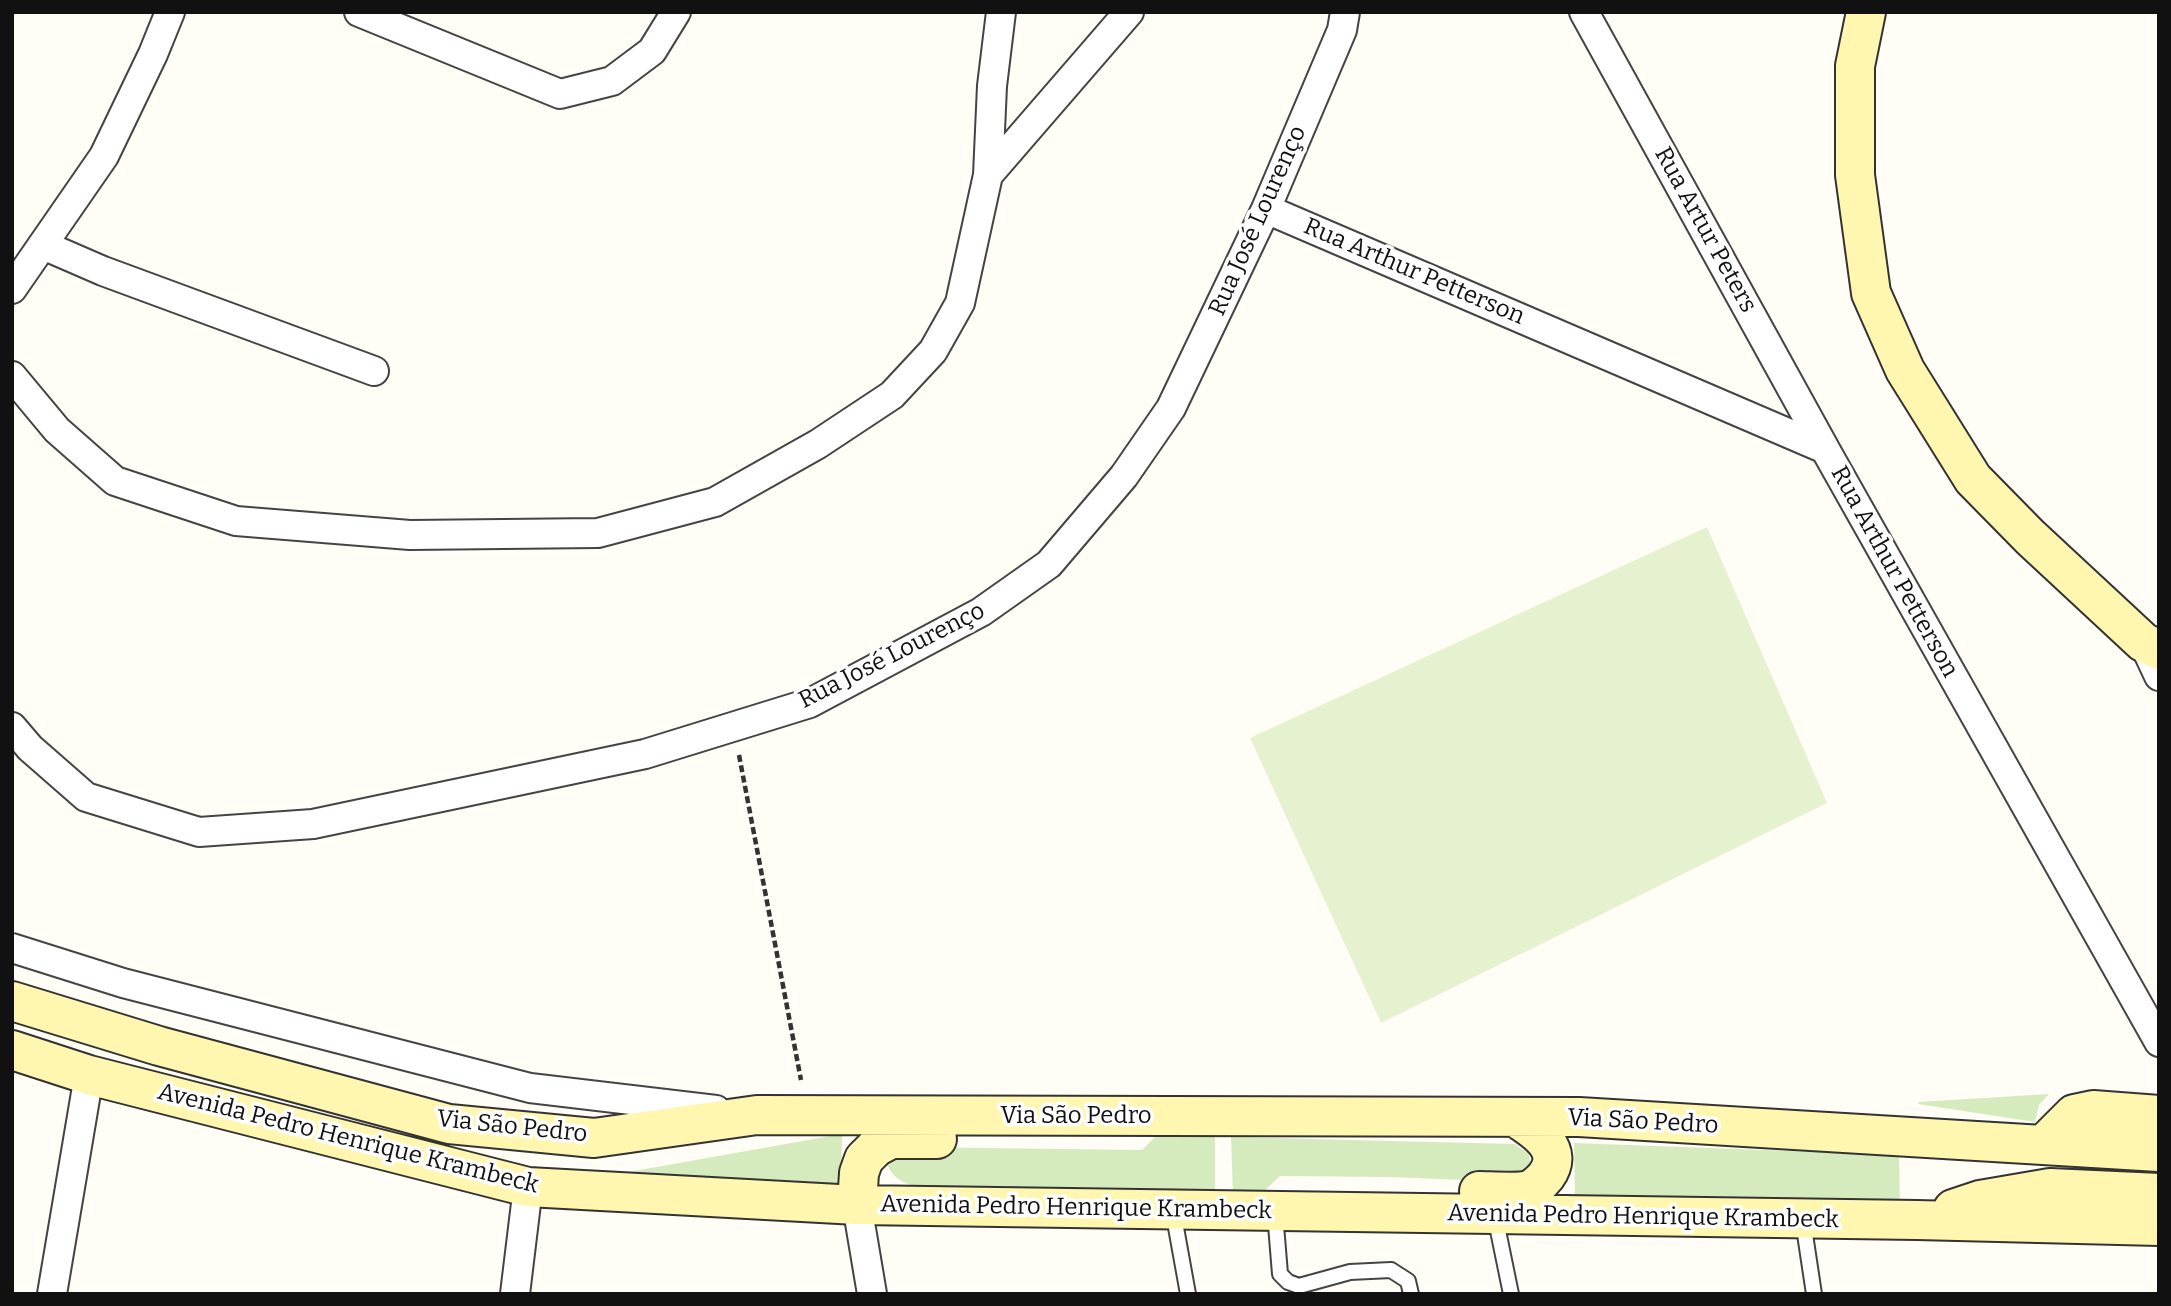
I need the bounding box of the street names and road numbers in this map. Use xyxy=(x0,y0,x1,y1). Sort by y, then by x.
street label: Rua José Lourenço xyxy=(1203,122,1313,320)
street label: Rua Artur Peters xyxy=(1648,142,1762,318)
street label: Rua Arthur Petterson xyxy=(1299,212,1529,332)
street label: Rua Arthur Petterson xyxy=(1824,461,1964,683)
street label: Rua José Lourenço xyxy=(794,597,990,715)
street label: Avenida Pedro Henrique Krambeck xyxy=(155,1078,541,1200)
street label: Via São Pedro xyxy=(1000,1102,1152,1130)
street label: Via São Pedro xyxy=(1567,1104,1719,1140)
street label: Via São Pedro xyxy=(435,1105,589,1149)
street label: Avenida Pedro Henrique Krambeck xyxy=(880,1190,1272,1226)
street label: Avenida Pedro Henrique Krambeck xyxy=(1447,1199,1839,1235)

